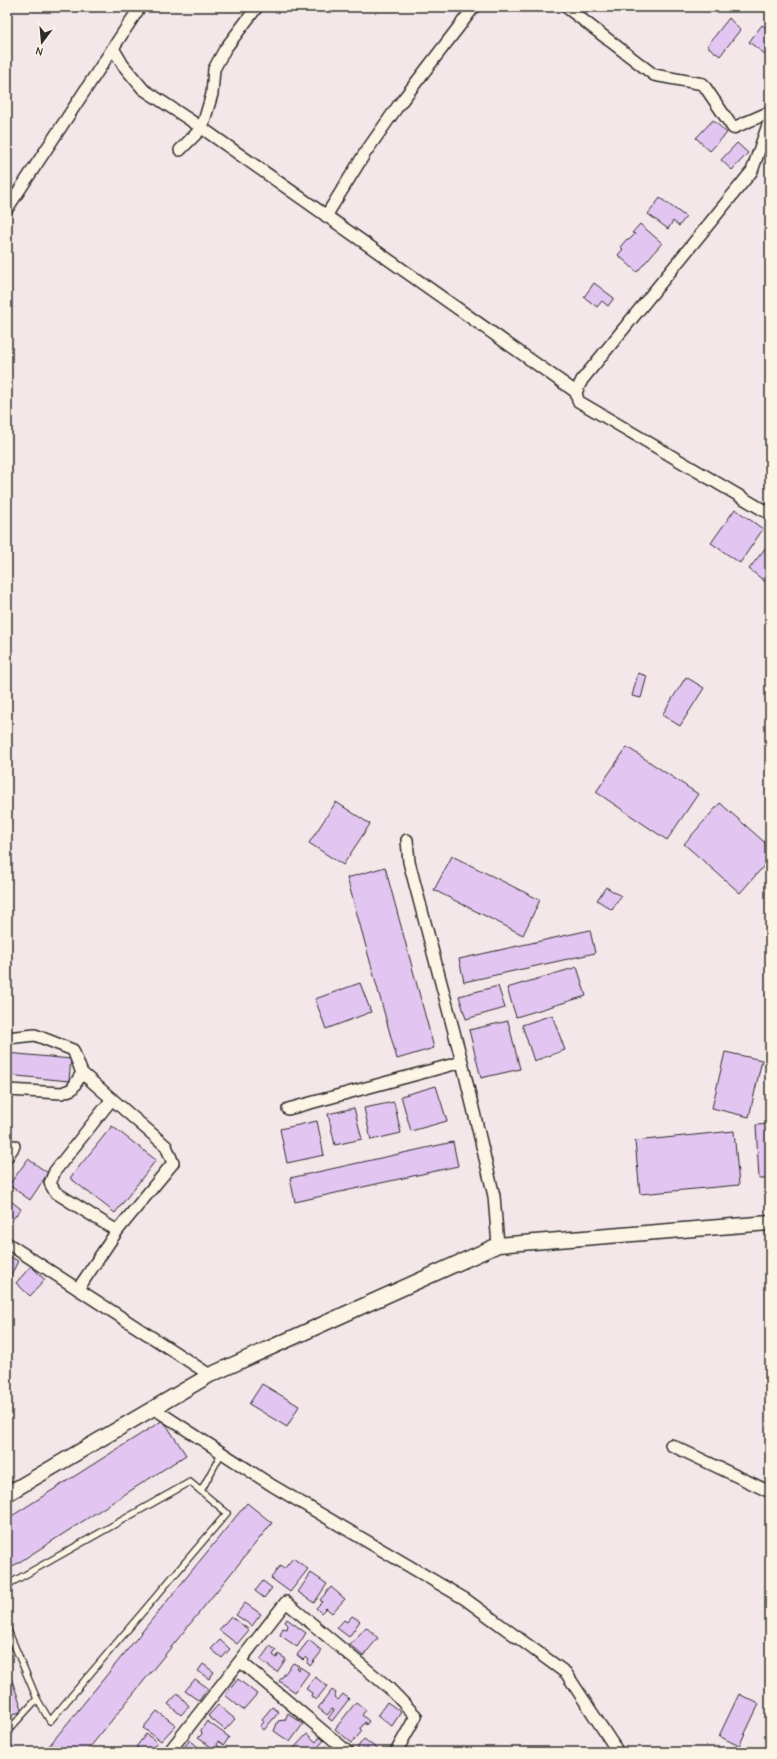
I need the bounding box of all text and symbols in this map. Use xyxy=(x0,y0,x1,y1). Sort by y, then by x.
north arrow xyxy=(22,22,62,62)
text: N xyxy=(34,44,45,58)

